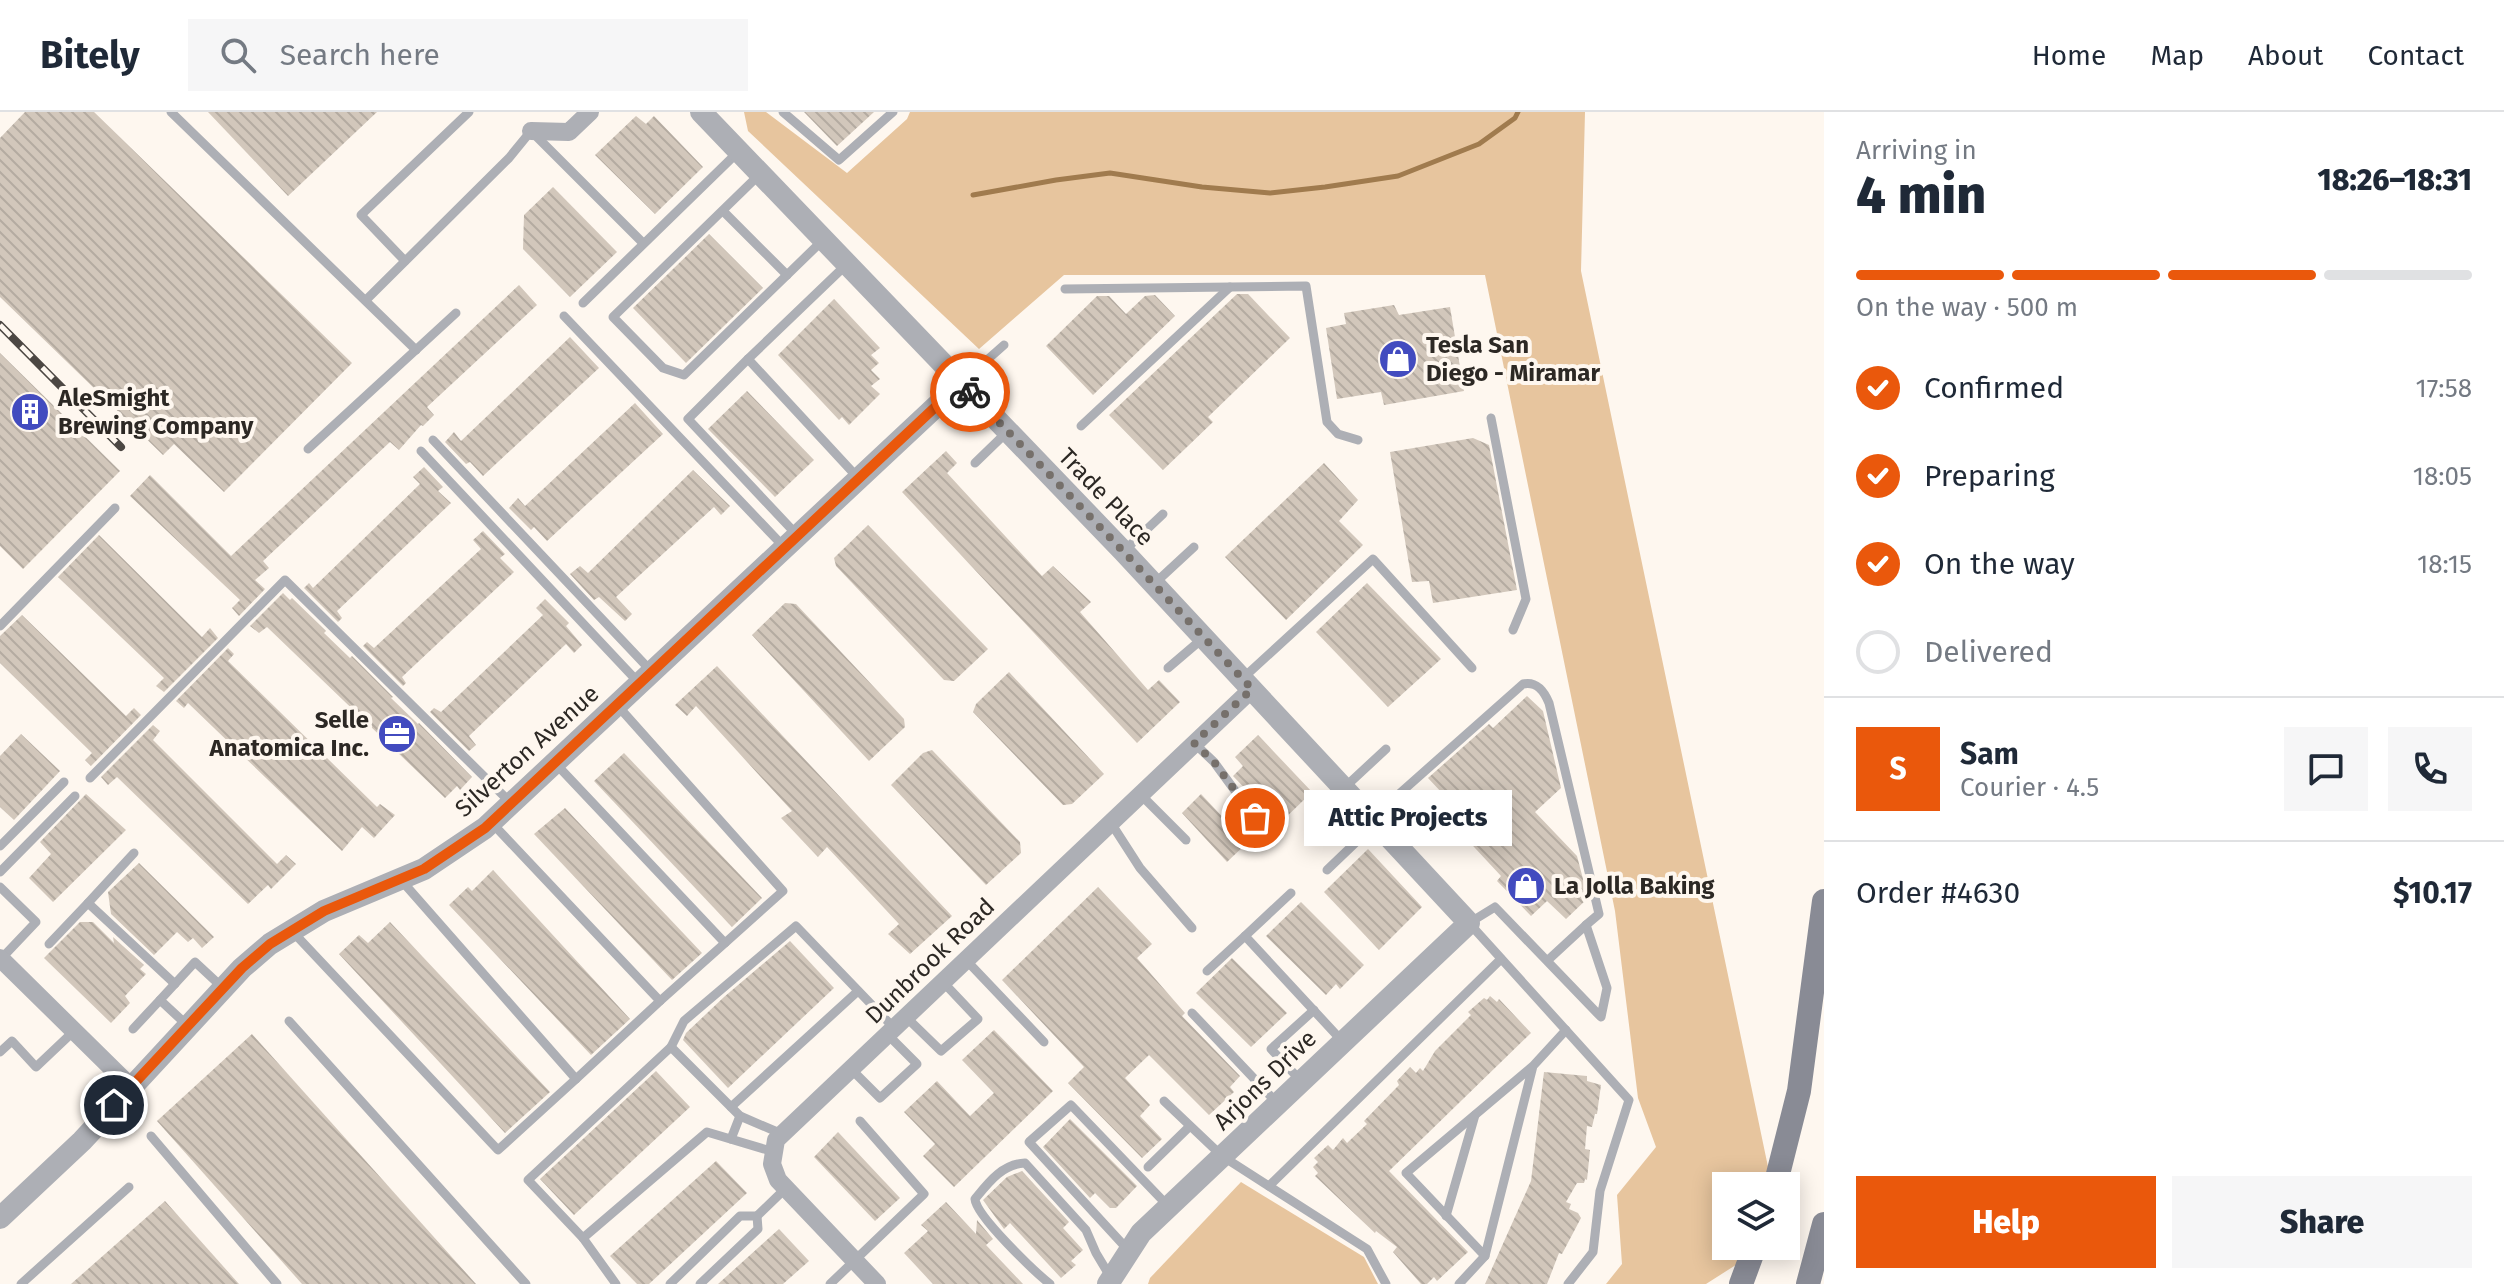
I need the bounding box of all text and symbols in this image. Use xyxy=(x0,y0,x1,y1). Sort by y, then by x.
search box xyxy=(188,19,748,91)
text: Bitely xyxy=(40,32,140,78)
icon: search xyxy=(216,33,260,77)
text: Search here xyxy=(280,37,440,73)
text: Home xyxy=(2032,39,2106,72)
text: Map xyxy=(2150,39,2204,72)
text: About xyxy=(2248,39,2323,72)
text: Contact xyxy=(2367,39,2464,72)
text: Arriving in xyxy=(1856,135,1977,166)
text: 18:26–18:31 xyxy=(2318,162,2472,198)
text: 4 min xyxy=(1856,164,1986,227)
text: On the way · 500 m xyxy=(1856,292,2078,323)
place label: Tesla San Diego - Miramar xyxy=(1426,331,1600,387)
shop icon: Tesla San Diego - Miramar xyxy=(1377,338,1419,380)
courier xyxy=(930,352,1010,432)
icon: check xyxy=(1856,366,1900,410)
icon: bike xyxy=(948,370,992,414)
text: Confirmed xyxy=(1924,370,2064,406)
text: 17:58 xyxy=(2416,373,2472,404)
place label: AleSmight Brewing Company xyxy=(57,384,254,440)
building icon: AleSmight Brewing Company xyxy=(9,391,51,433)
street label: Trade Place xyxy=(1053,442,1159,552)
icon: check xyxy=(1856,454,1900,498)
text: Preparing xyxy=(1924,458,2055,494)
text: 18:05 xyxy=(2413,461,2472,492)
icon: check xyxy=(1856,542,1900,586)
text: On the way xyxy=(1924,546,2075,582)
text: 18:15 xyxy=(2417,549,2472,580)
text: Delivered xyxy=(1924,634,2053,670)
street label: Silverton Avenue xyxy=(450,679,604,823)
place label: Selle Anatomica Inc. xyxy=(208,706,369,762)
office icon: Selle Anatomica Inc. xyxy=(376,713,418,755)
button: chat xyxy=(2284,727,2368,811)
button: phone xyxy=(2388,727,2472,811)
text: Sam xyxy=(1960,736,2019,772)
text: S xyxy=(1889,751,1907,787)
text: Courier · 4.5 xyxy=(1960,772,2099,803)
pin xyxy=(1221,784,1289,852)
callout: Attic Projects xyxy=(1303,790,1511,846)
icon: bag xyxy=(1233,796,1277,840)
text: Attic Projects xyxy=(1329,802,1487,833)
shop icon: La Jolla Baking xyxy=(1505,865,1547,907)
place label: La Jolla Baking xyxy=(1554,872,1715,900)
text: Order #4630 xyxy=(1856,875,2020,911)
text: $10.17 xyxy=(2393,875,2472,911)
street label: Dunbrook Road xyxy=(860,892,1000,1030)
street label: Arjons Drive xyxy=(1208,1024,1322,1136)
pin xyxy=(80,1071,148,1139)
icon: home xyxy=(92,1083,136,1127)
map controls xyxy=(1712,1172,1800,1260)
button: layers xyxy=(1712,1172,1800,1260)
button: Help xyxy=(1856,1176,2156,1268)
button: Share xyxy=(2172,1176,2472,1268)

